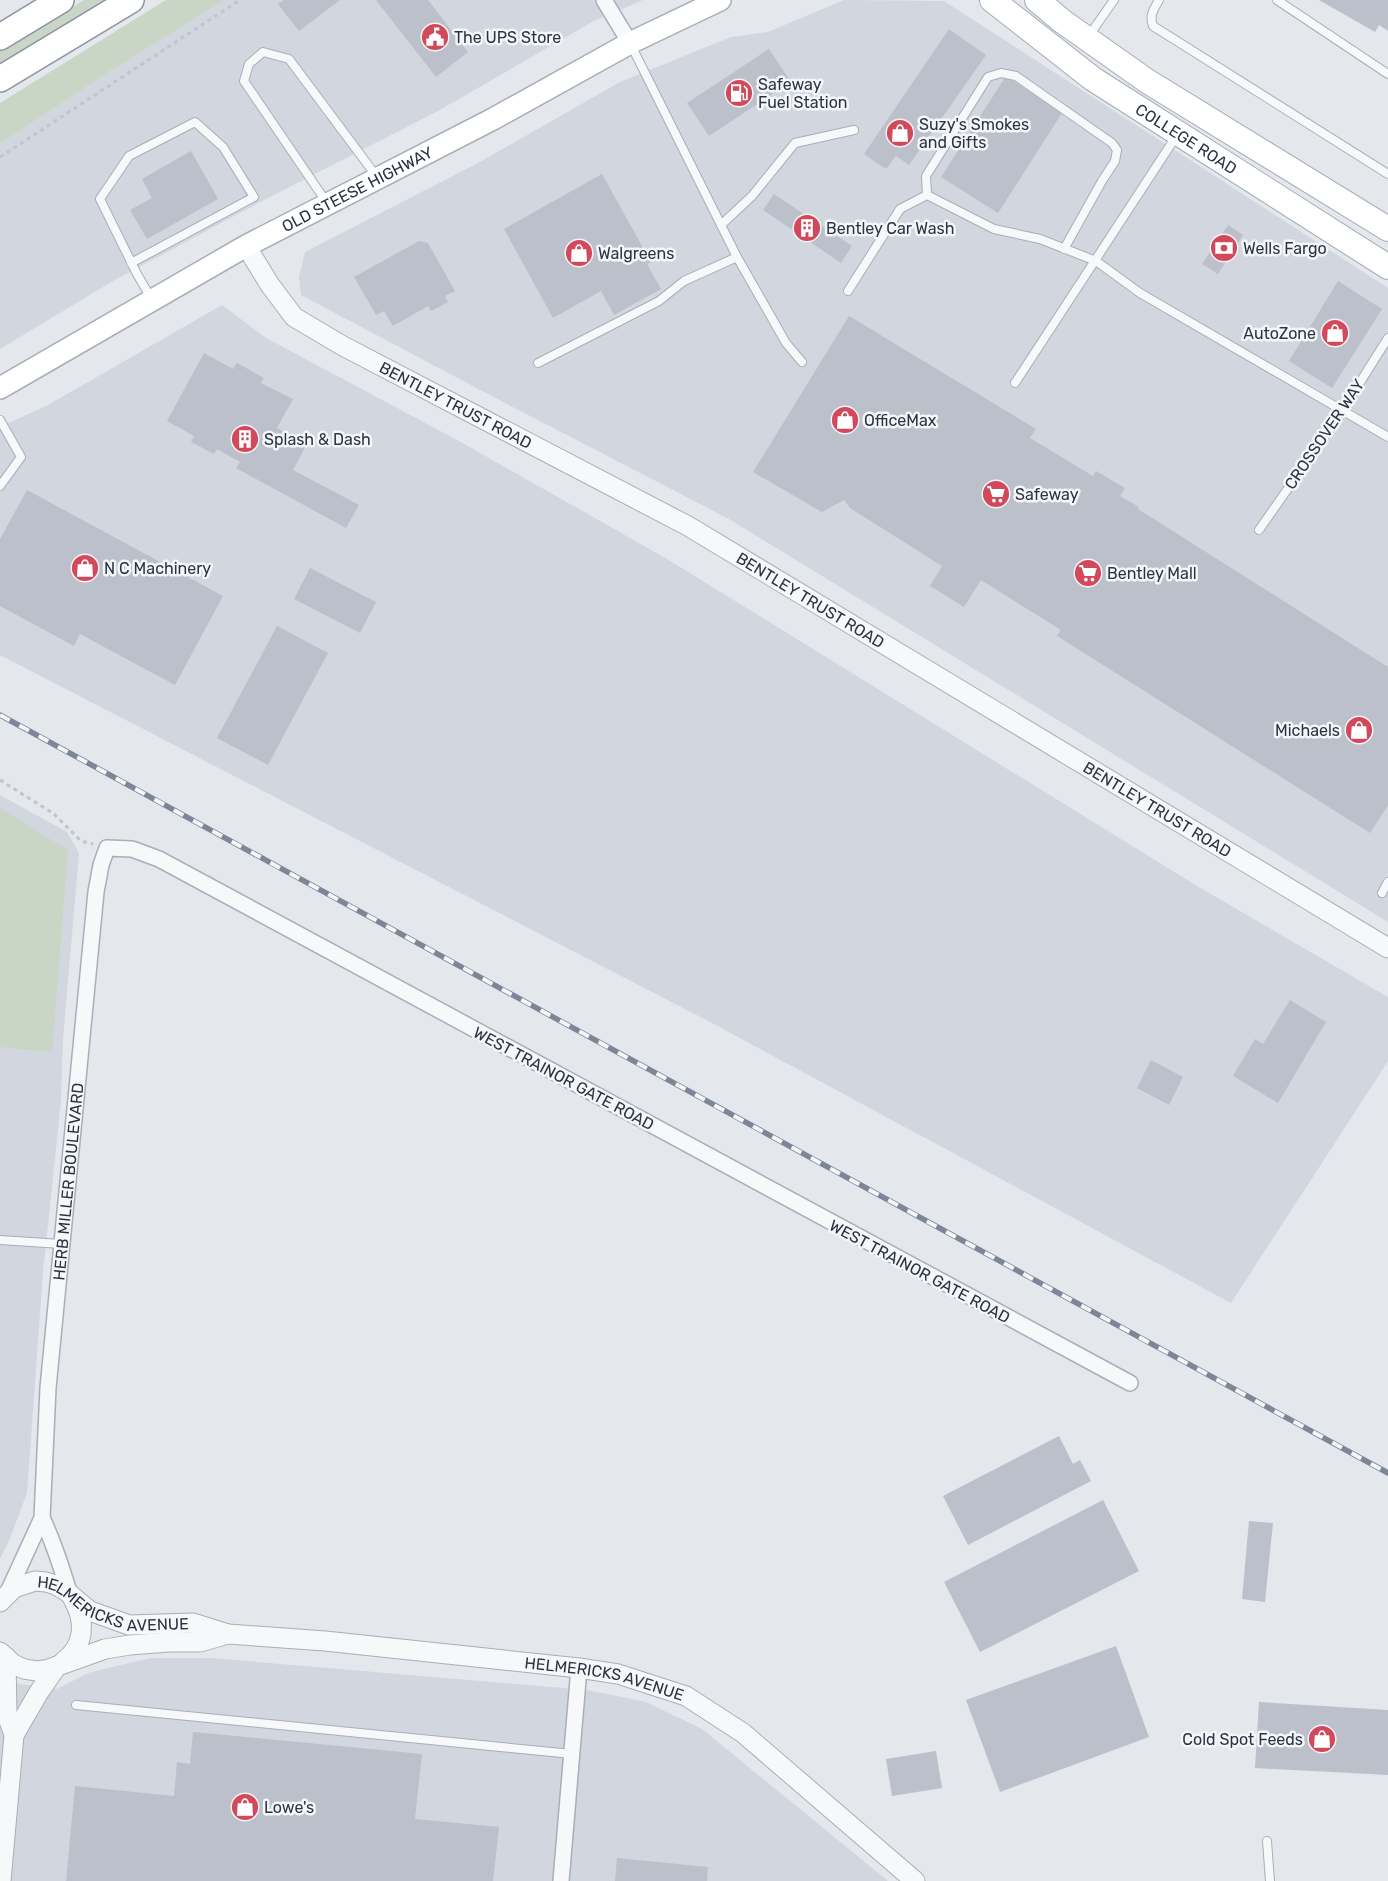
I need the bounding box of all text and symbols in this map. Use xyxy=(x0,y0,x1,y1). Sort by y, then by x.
public building icon: The UPS Store xyxy=(420,22,450,52)
place label: The UPS Store xyxy=(454,28,561,47)
place label: Safeway Fuel Station xyxy=(758,75,848,112)
fuel station icon: Safeway Fuel Station xyxy=(724,78,754,108)
street label: COLLEGE ROAD xyxy=(1132,100,1240,178)
place label: Suzy's Smokes and Gifts xyxy=(919,115,1029,152)
shop icon: Suzy's Smokes and Gifts xyxy=(885,118,915,148)
street label: OLD STEESE HIGHWAY xyxy=(279,143,436,236)
building icon: Bentley Car Wash xyxy=(792,213,822,243)
place label: Bentley Car Wash xyxy=(826,219,954,238)
bank icon: Wells Fargo xyxy=(1209,233,1239,263)
shop icon: Walgreens xyxy=(564,238,594,268)
place label: Wells Fargo xyxy=(1243,239,1327,258)
place label: Walgreens xyxy=(598,244,674,263)
shop icon: AutoZone xyxy=(1320,318,1350,348)
place label: AutoZone xyxy=(1243,324,1316,343)
street label: BENTLEY TRUST ROAD xyxy=(376,358,535,453)
street label: CROSSOVER WAY xyxy=(1280,375,1368,493)
shop icon: OfficeMax xyxy=(830,405,860,435)
place label: OfficeMax xyxy=(864,411,937,430)
building icon: Splash & Dash xyxy=(230,424,260,454)
place label: Splash & Dash xyxy=(264,430,371,449)
supermarket icon: Safeway xyxy=(981,479,1011,509)
place label: Safeway xyxy=(1015,485,1079,504)
street label: BENTLEY TRUST ROAD xyxy=(733,548,888,652)
shop icon: N C Machinery xyxy=(70,553,100,583)
supermarket icon: Bentley Mall xyxy=(1073,558,1103,588)
place label: N C Machinery xyxy=(104,559,211,578)
place label: Bentley Mall xyxy=(1107,564,1197,583)
shop icon: Michaels xyxy=(1344,715,1374,745)
place label: Michaels xyxy=(1275,721,1340,740)
street label: BENTLEY TRUST ROAD xyxy=(1080,758,1235,861)
street label: WEST TRAINOR GATE ROAD xyxy=(470,1023,657,1134)
street label: HERB MILLER BOULEVARD xyxy=(49,1082,88,1281)
street label: WEST TRAINOR GATE ROAD xyxy=(826,1216,1013,1327)
street label: HELMERICKS AVENUE xyxy=(37,1572,189,1635)
street label: HELMERICKS AVENUE xyxy=(524,1653,686,1705)
shop icon: Cold Spot Feeds xyxy=(1307,1724,1337,1754)
place label: Cold Spot Feeds xyxy=(1182,1730,1303,1749)
shop icon: Lowe's xyxy=(230,1792,260,1822)
place label: Lowe's xyxy=(264,1798,314,1817)

